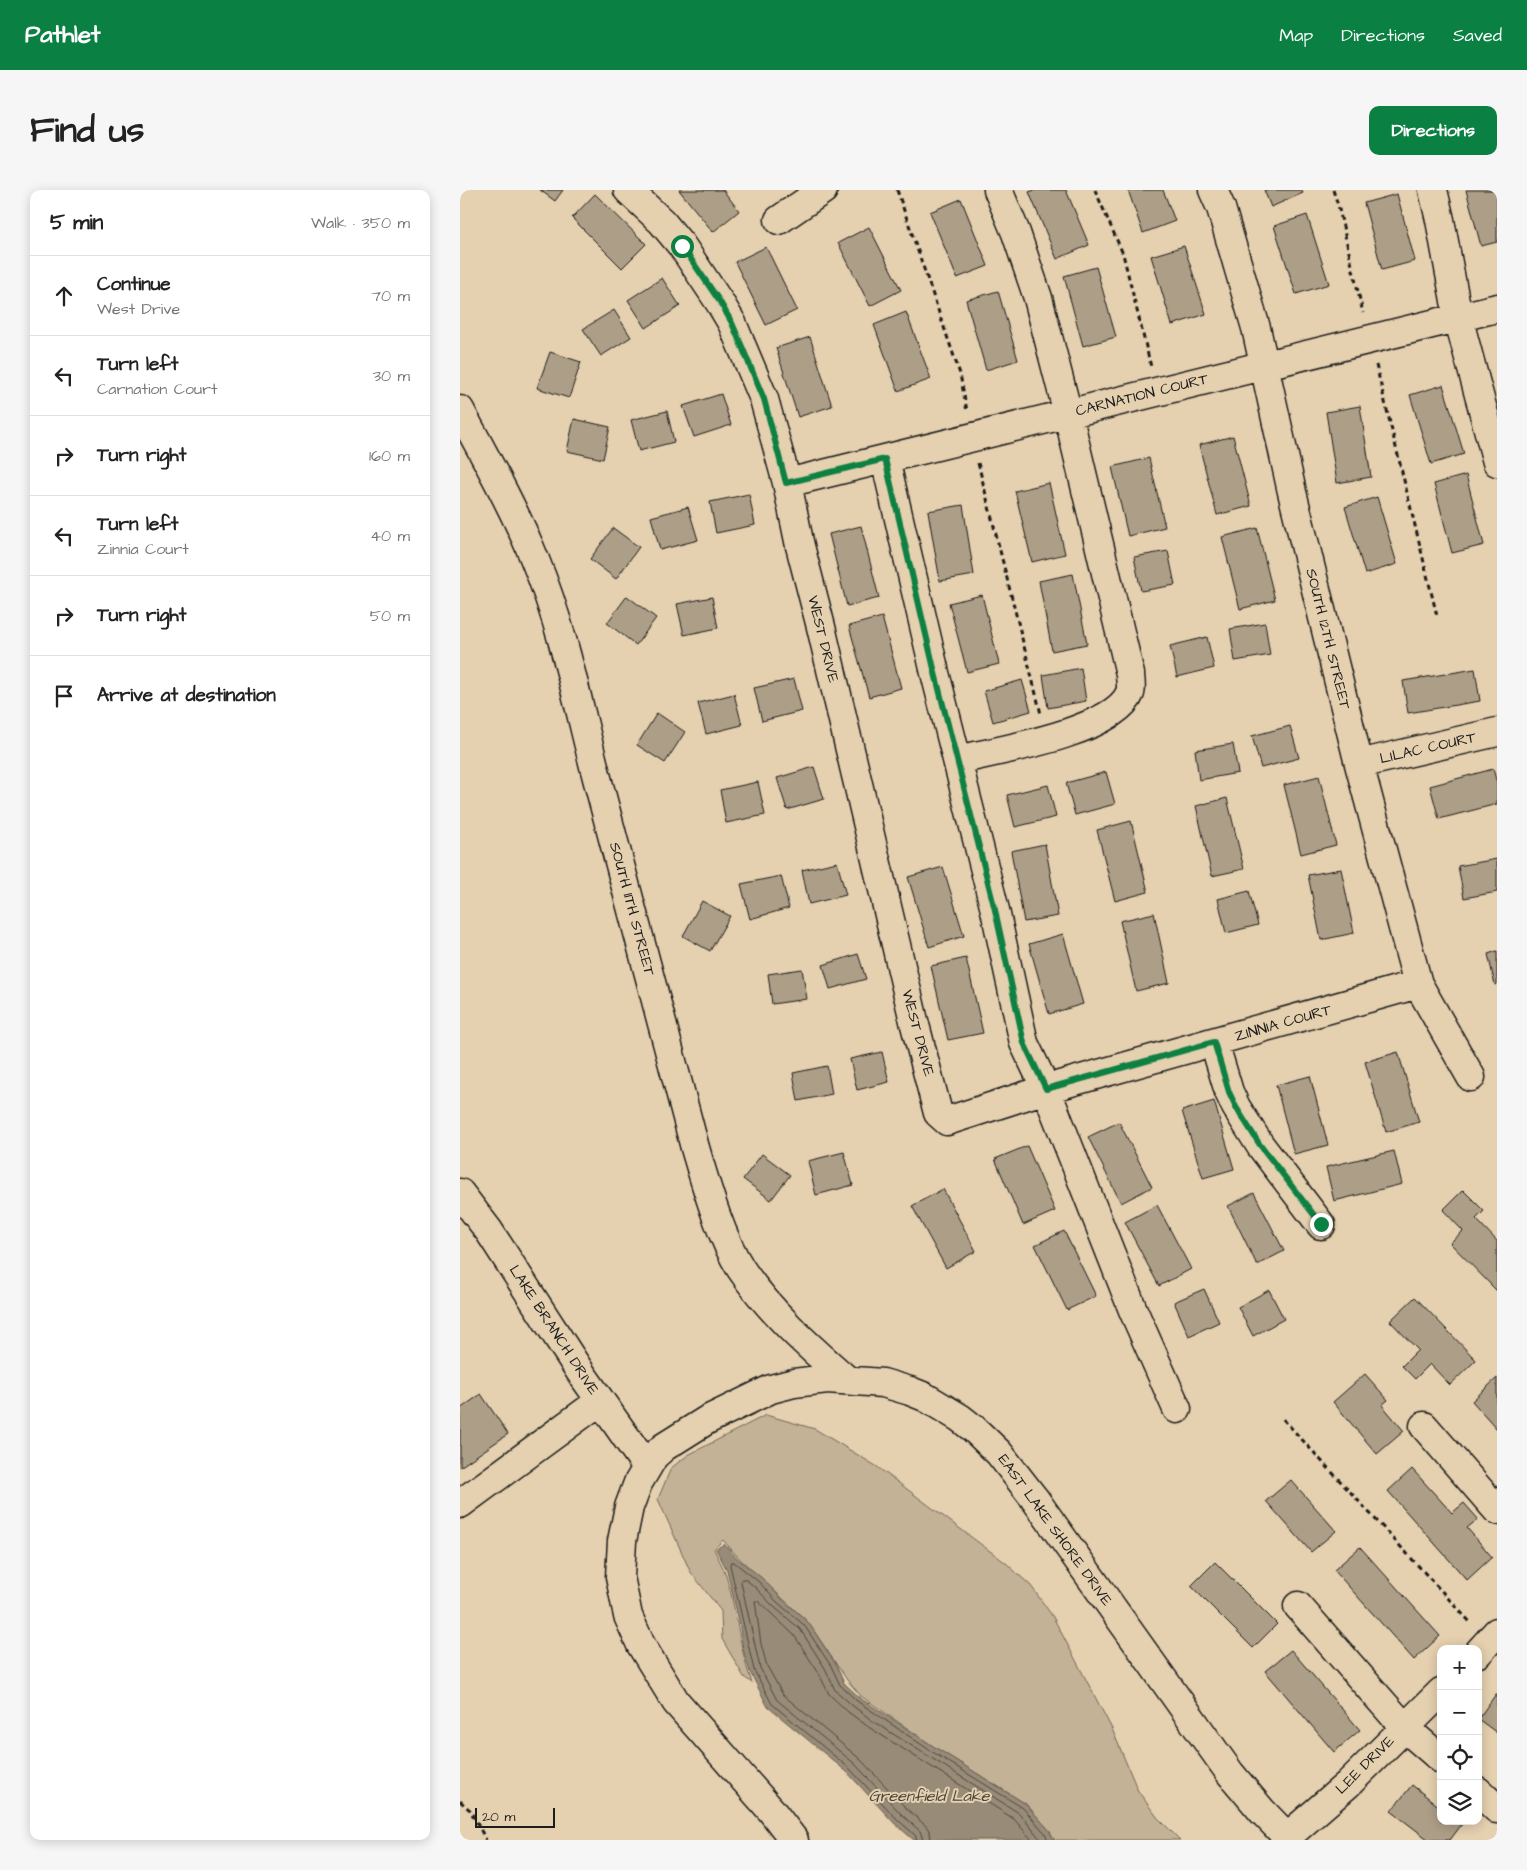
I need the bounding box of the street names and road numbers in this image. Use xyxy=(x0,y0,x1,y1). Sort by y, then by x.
street label: CARNATION COURT xyxy=(1073,368,1211,422)
street label: SOUTH 12TH STREET xyxy=(1300,566,1356,712)
street label: WEST DRIVE xyxy=(802,593,844,685)
street label: LILAC COURT xyxy=(1378,727,1479,769)
street label: SOUTH 11TH STREET xyxy=(604,840,660,979)
street label: WEST DRIVE xyxy=(896,987,940,1079)
street label: ZINNIA COURT xyxy=(1232,999,1335,1047)
street label: LAKE BRANCH DRIVE xyxy=(504,1261,604,1399)
street label: EAST LAKE SHORE DRIVE xyxy=(993,1450,1117,1610)
street label: LEE DRIVE xyxy=(1331,1731,1399,1799)

